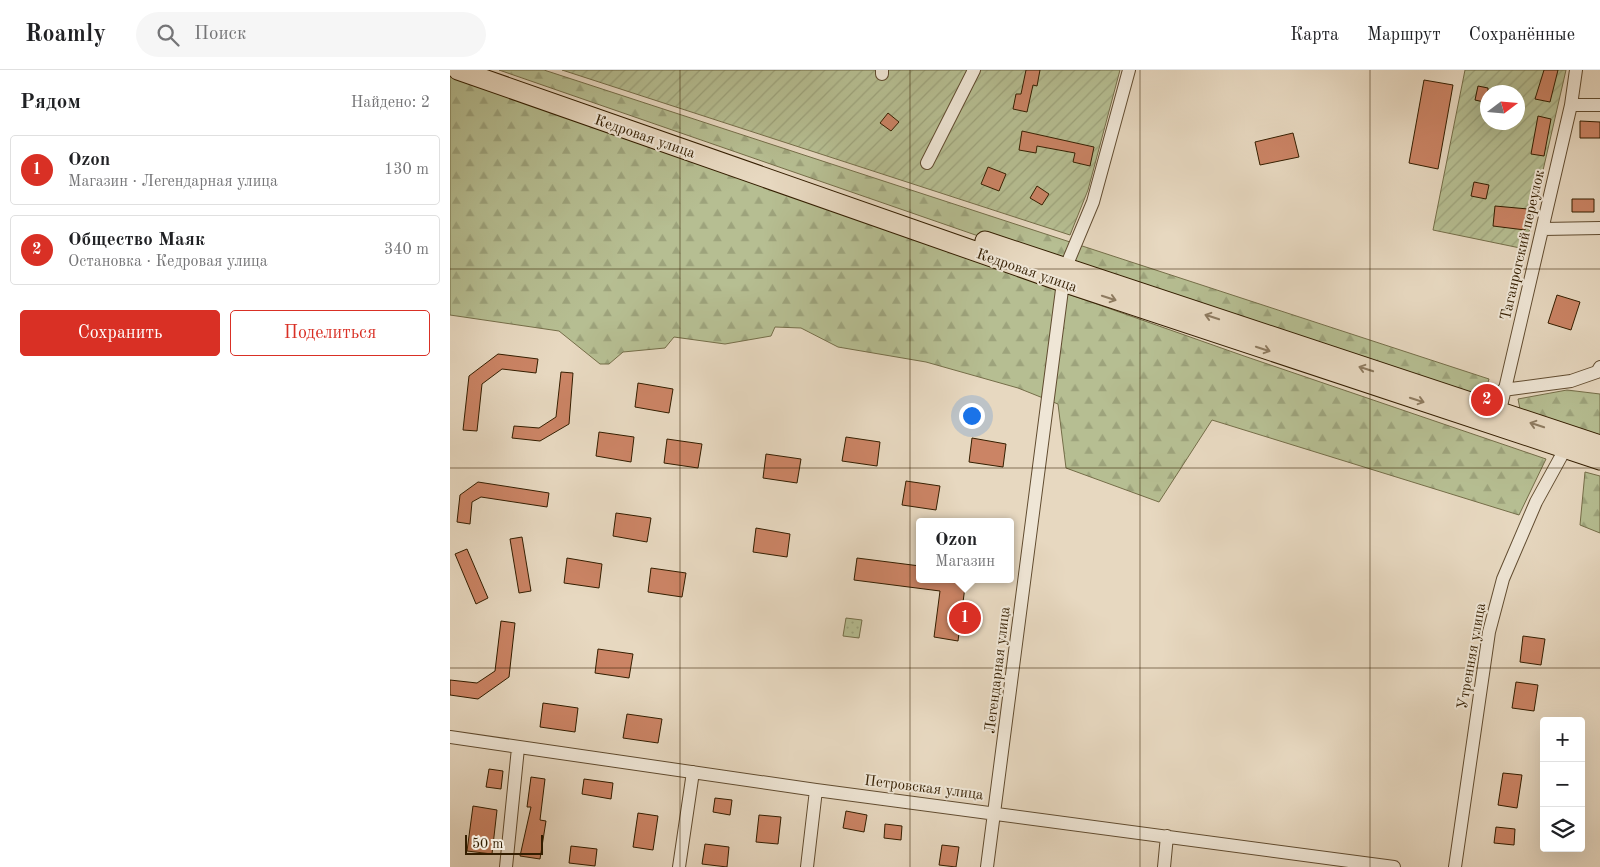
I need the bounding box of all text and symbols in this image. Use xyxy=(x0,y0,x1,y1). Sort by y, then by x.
search box xyxy=(136,12,486,57)
icon: search xyxy=(154,21,182,49)
text: Roamly xyxy=(25,23,106,47)
text: Поиск xyxy=(194,25,246,44)
text: Карта xyxy=(1290,26,1339,44)
text: Маршрут xyxy=(1367,26,1441,44)
text: Сохранённые xyxy=(1469,26,1575,44)
north arrow xyxy=(1480,85,1525,130)
text: Рядом xyxy=(20,92,81,113)
text: Найдено: 2 xyxy=(351,95,430,111)
street label: Кедровая улица xyxy=(592,113,697,162)
text: Ozon xyxy=(68,151,110,170)
text: 1 xyxy=(32,162,42,178)
text: 130 m xyxy=(384,162,429,178)
street label: Таганрогский переулок xyxy=(1499,168,1548,322)
text: Магазин · Легендарная улица xyxy=(68,174,278,190)
text: Общество Маяк xyxy=(68,231,205,250)
text: 2 xyxy=(32,242,42,258)
text: 340 m xyxy=(384,242,429,258)
street label: Кедровая улица xyxy=(974,247,1079,296)
text: Остановка · Кедровая улица xyxy=(68,254,268,270)
one-way arrow xyxy=(1101,293,1117,303)
button: Сохранить xyxy=(20,310,220,356)
button: Поделиться xyxy=(230,310,430,356)
one-way arrow xyxy=(1204,312,1220,322)
one-way arrow xyxy=(1255,345,1270,354)
one-way arrow xyxy=(1358,363,1374,373)
pin: 2 xyxy=(1471,381,1503,419)
one-way arrow xyxy=(1409,396,1425,405)
your location xyxy=(959,403,985,429)
one-way arrow xyxy=(1529,420,1545,429)
popup xyxy=(916,518,1014,583)
text: Ozon xyxy=(935,531,977,550)
text: Магазин xyxy=(935,554,995,570)
pin: 1 xyxy=(949,599,981,637)
street label: Утренняя улица xyxy=(1456,601,1489,711)
street label: Легендарная улица xyxy=(983,605,1014,735)
map controls xyxy=(1540,717,1585,852)
button: + xyxy=(1540,717,1585,762)
button: − xyxy=(1540,762,1585,807)
street label: Петровская улица xyxy=(863,774,985,803)
button: layers xyxy=(1540,807,1585,852)
scale bar xyxy=(465,832,542,855)
text: 50 m xyxy=(472,837,503,851)

